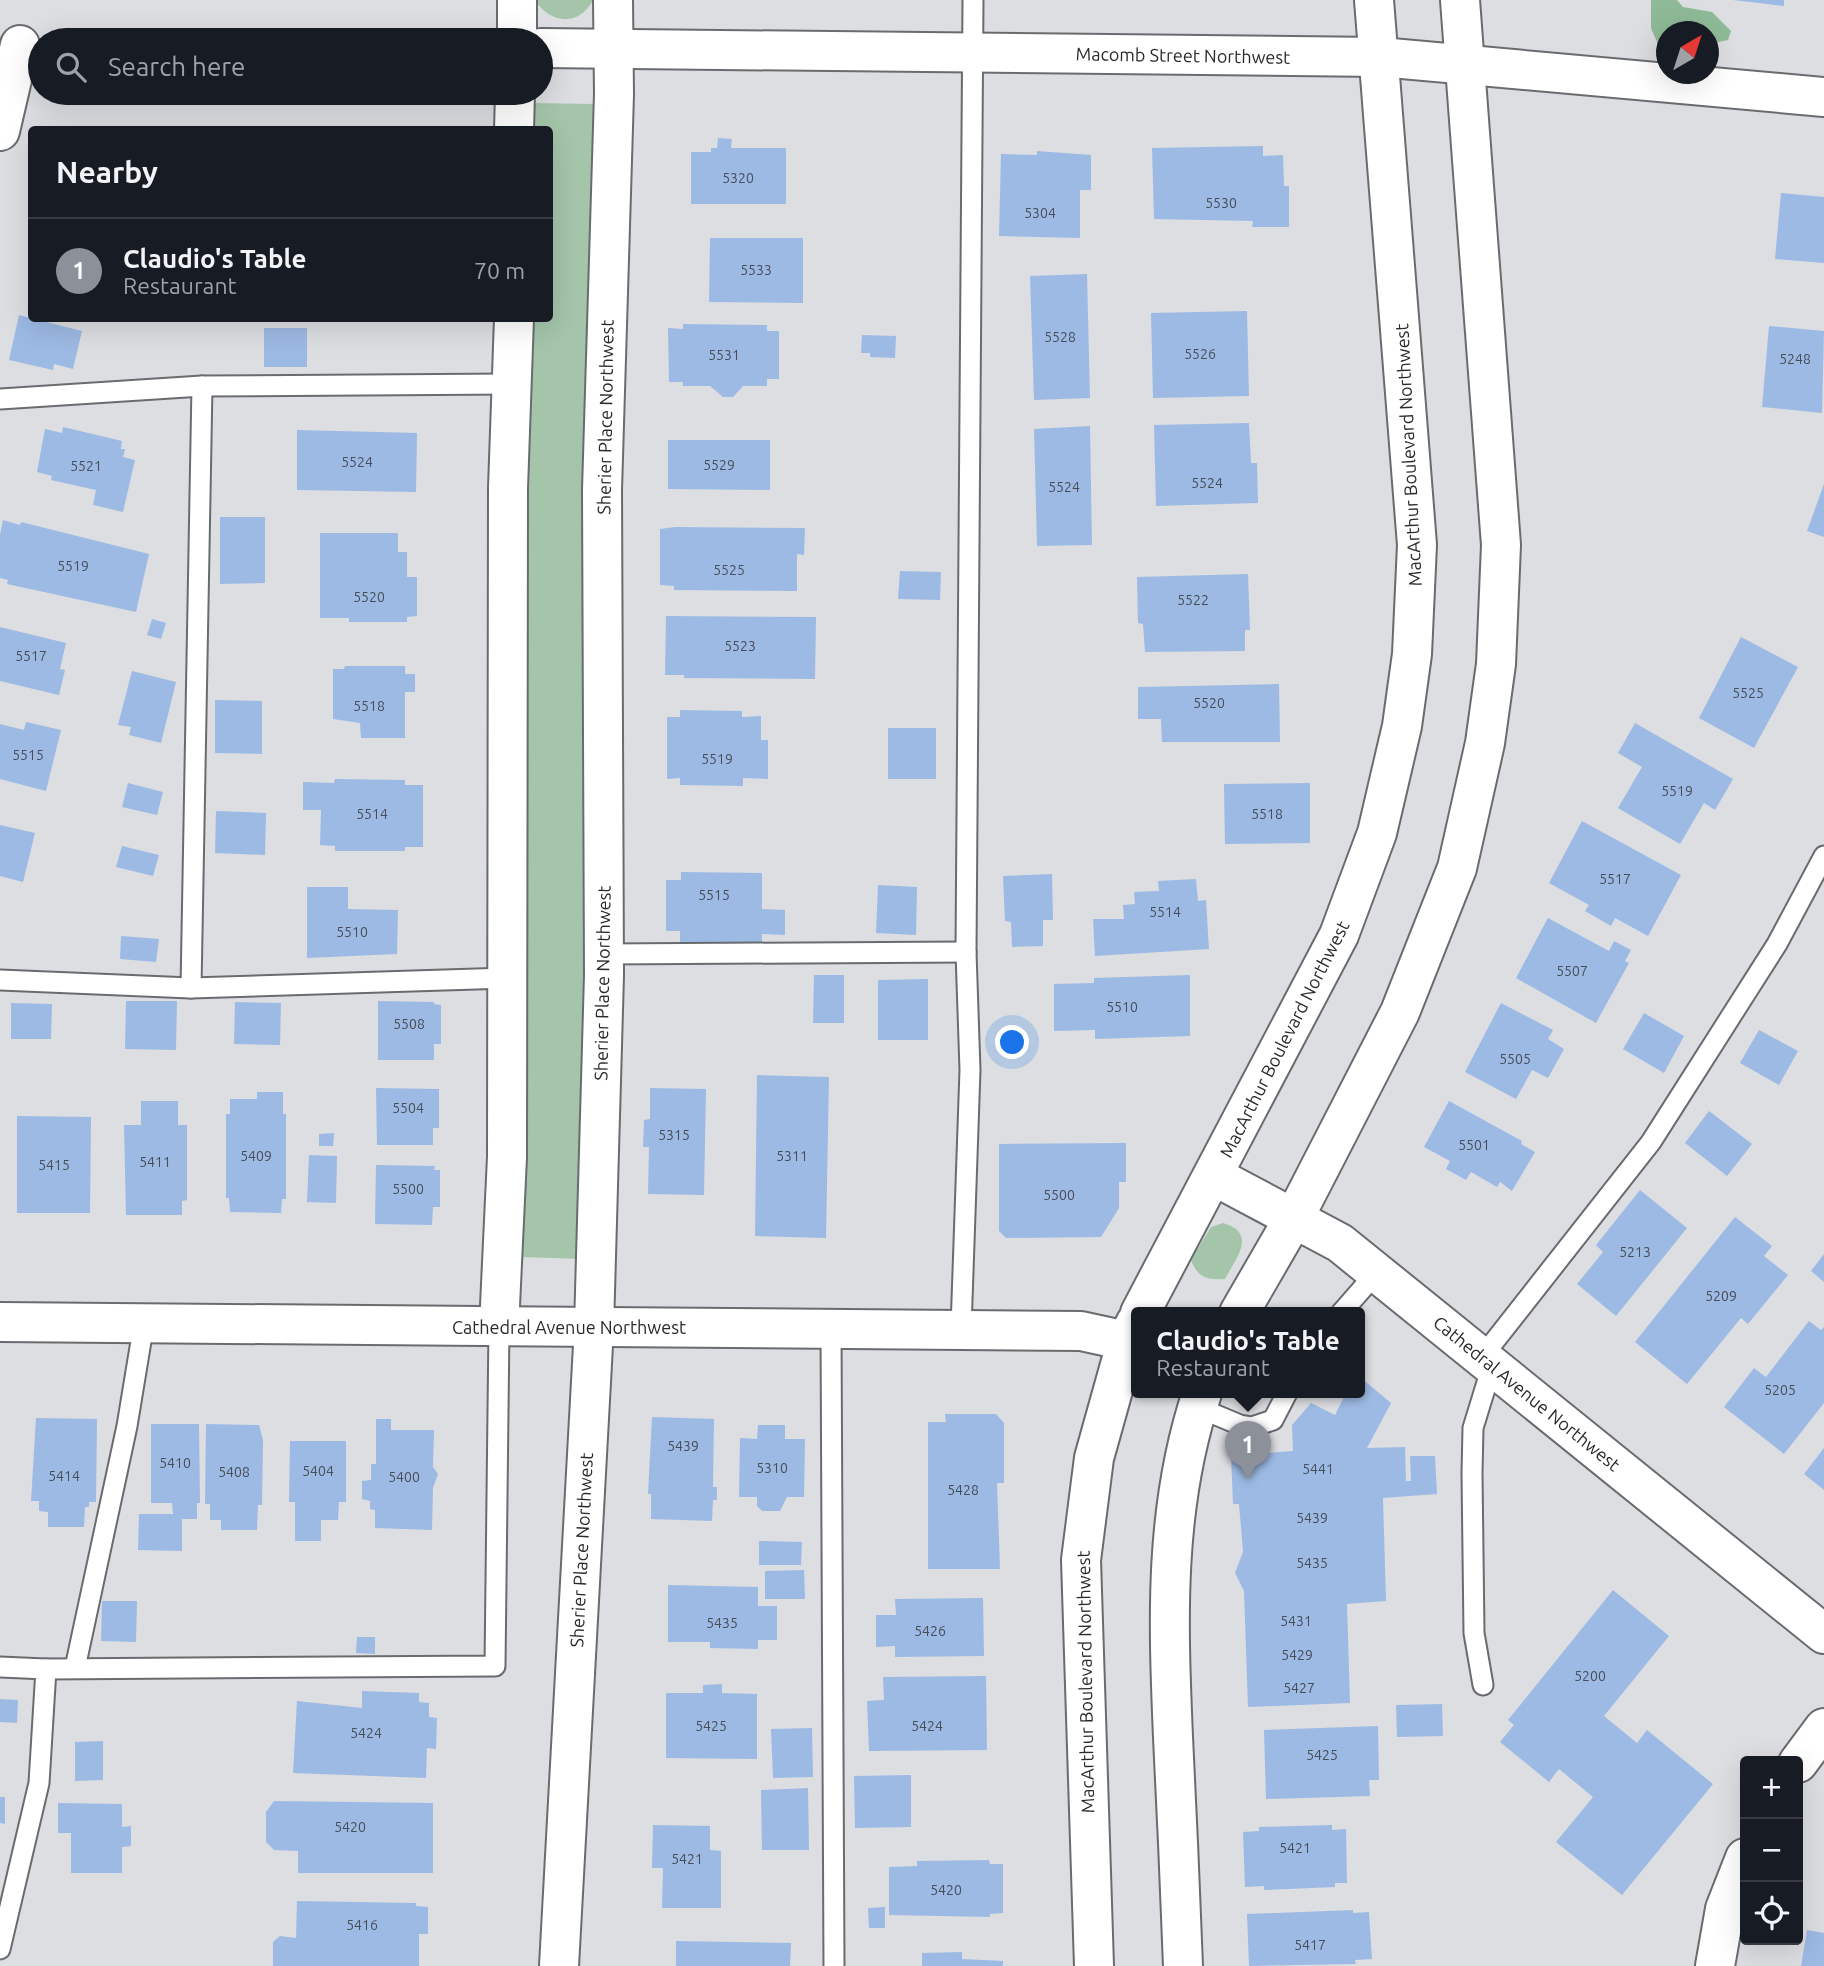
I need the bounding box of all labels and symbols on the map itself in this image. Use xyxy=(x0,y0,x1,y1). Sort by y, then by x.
north arrow xyxy=(1656,21,1719,84)
street label: Macomb Street Northwest xyxy=(1076,43,1290,67)
house number: 5320 xyxy=(722,170,754,186)
house number: 5530 xyxy=(1205,195,1237,211)
house number: 5304 xyxy=(1024,205,1056,221)
house number: 5533 xyxy=(740,262,772,278)
street label: Sherier Place Northwest xyxy=(593,319,617,515)
street label: MacArthur Boulevard Northwest xyxy=(1391,323,1425,587)
house number: 5528 xyxy=(1044,329,1076,345)
house number: 5526 xyxy=(1184,346,1216,362)
house number: 5531 xyxy=(708,347,740,363)
house number: 5248 xyxy=(1779,351,1811,367)
house number: 5524 xyxy=(341,454,373,470)
house number: 5529 xyxy=(703,457,735,473)
house number: 5521 xyxy=(70,458,102,474)
house number: 5524 xyxy=(1191,475,1223,491)
house number: 5524 xyxy=(1048,479,1080,495)
house number: 5519 xyxy=(57,558,89,574)
house number: 5525 xyxy=(713,562,745,578)
house number: 5520 xyxy=(353,589,385,605)
house number: 5522 xyxy=(1177,592,1209,608)
house number: 5523 xyxy=(724,638,756,654)
house number: 5517 xyxy=(15,648,47,664)
house number: 5525 xyxy=(1732,685,1764,701)
house number: 5520 xyxy=(1193,695,1225,711)
house number: 5518 xyxy=(353,698,385,714)
house number: 5515 xyxy=(12,747,44,763)
house number: 5519 xyxy=(701,751,733,767)
house number: 5519 xyxy=(1661,783,1693,799)
house number: 5514 xyxy=(356,806,388,822)
house number: 5518 xyxy=(1251,806,1283,822)
house number: 5517 xyxy=(1599,871,1631,887)
street label: Sherier Place Northwest xyxy=(590,885,614,1081)
house number: 5515 xyxy=(698,887,730,903)
house number: 5514 xyxy=(1149,904,1181,920)
street label: MacArthur Boulevard Northwest xyxy=(1215,917,1353,1161)
house number: 5510 xyxy=(336,924,368,940)
house number: 5507 xyxy=(1556,963,1588,979)
house number: 5510 xyxy=(1106,999,1138,1015)
house number: 5508 xyxy=(393,1016,425,1032)
your location xyxy=(995,1025,1029,1059)
house number: 5505 xyxy=(1499,1051,1531,1067)
house number: 5504 xyxy=(392,1100,424,1116)
house number: 5315 xyxy=(658,1127,690,1143)
house number: 5501 xyxy=(1458,1137,1490,1153)
house number: 5409 xyxy=(240,1148,272,1164)
house number: 5311 xyxy=(776,1148,808,1164)
house number: 5411 xyxy=(139,1154,171,1170)
house number: 5415 xyxy=(38,1157,70,1173)
house number: 5500 xyxy=(392,1181,424,1197)
house number: 5500 xyxy=(1043,1187,1075,1203)
house number: 5213 xyxy=(1619,1244,1651,1260)
house number: 5209 xyxy=(1705,1288,1737,1304)
street label: Cathedral Avenue Northwest xyxy=(1430,1312,1624,1474)
street label: Cathedral Avenue Northwest xyxy=(452,1317,686,1337)
house number: 5205 xyxy=(1764,1382,1796,1398)
pin: 1 xyxy=(1225,1421,1271,1479)
house number: 5439 xyxy=(667,1438,699,1454)
street label: Sherier Place Northwest xyxy=(566,1452,596,1648)
house number: 5410 xyxy=(159,1455,191,1471)
house number: 5310 xyxy=(756,1460,788,1476)
house number: 5441 xyxy=(1302,1461,1334,1477)
house number: 5404 xyxy=(302,1463,334,1479)
house number: 5408 xyxy=(218,1464,250,1480)
house number: 5414 xyxy=(48,1468,80,1484)
house number: 5400 xyxy=(388,1469,420,1485)
house number: 5428 xyxy=(947,1482,979,1498)
house number: 5439 xyxy=(1296,1510,1328,1526)
street label: MacArthur Boulevard Northwest xyxy=(1073,1550,1097,1814)
house number: 5435 xyxy=(1296,1555,1328,1571)
house number: 5431 xyxy=(1280,1613,1312,1629)
house number: 5435 xyxy=(706,1615,738,1631)
house number: 5426 xyxy=(914,1623,946,1639)
house number: 5429 xyxy=(1281,1647,1313,1663)
house number: 5200 xyxy=(1574,1668,1606,1684)
house number: 5427 xyxy=(1283,1680,1315,1696)
house number: 5425 xyxy=(695,1718,727,1734)
house number: 5424 xyxy=(911,1718,943,1734)
house number: 5424 xyxy=(350,1725,382,1741)
house number: 5425 xyxy=(1306,1747,1338,1763)
house number: 5420 xyxy=(334,1819,366,1835)
house number: 5421 xyxy=(1279,1840,1311,1856)
house number: 5421 xyxy=(671,1851,703,1867)
house number: 5420 xyxy=(930,1882,962,1898)
house number: 5416 xyxy=(346,1917,378,1933)
house number: 5417 xyxy=(1294,1937,1326,1953)

